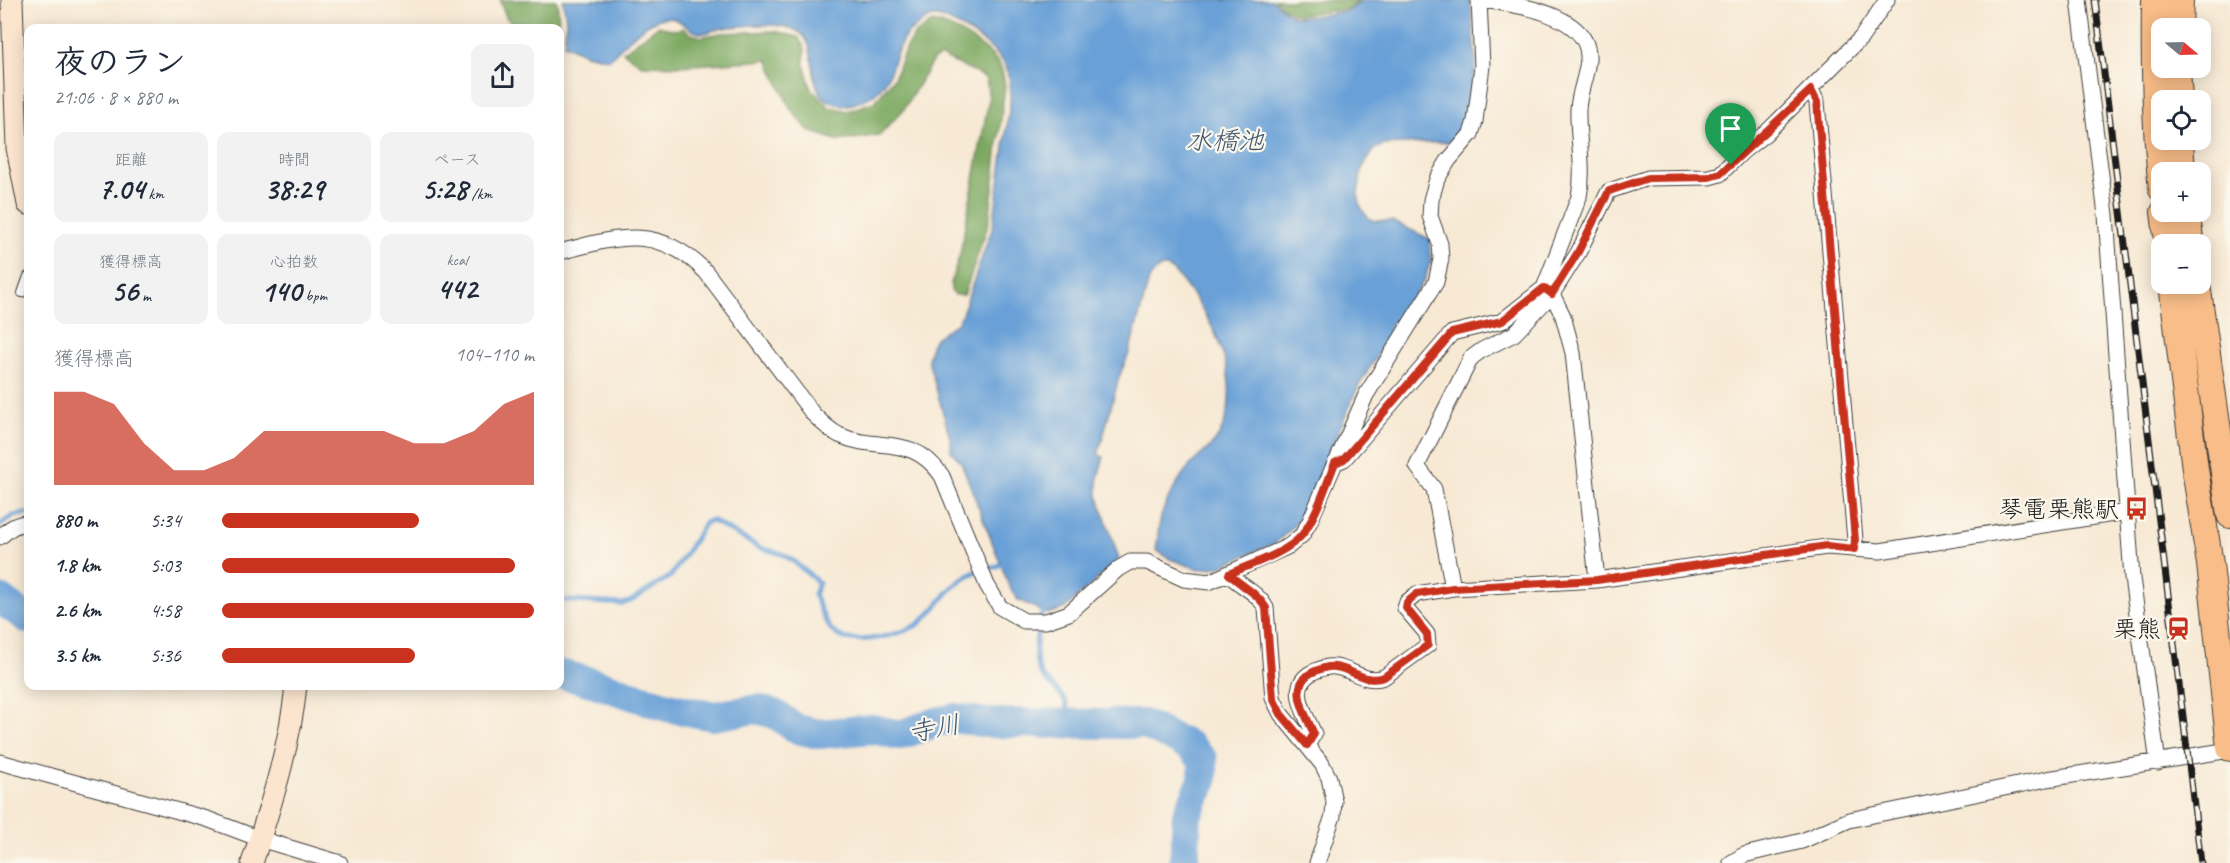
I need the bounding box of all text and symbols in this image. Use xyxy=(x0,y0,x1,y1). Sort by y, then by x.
north arrow xyxy=(2151,18,2211,78)
map controls xyxy=(2151,18,2211,294)
text: 夜のラン xyxy=(54,41,186,83)
button: share xyxy=(471,44,534,107)
text: 21:06 · 8 × 880 m xyxy=(54,85,178,110)
button: locate xyxy=(2151,90,2211,150)
pin xyxy=(1705,103,1756,165)
icon: arrive xyxy=(1714,112,1747,145)
water label: 水橋池 xyxy=(1186,124,1265,157)
text: 距離 xyxy=(115,150,147,170)
text: 時間 xyxy=(278,150,310,170)
text: ペース xyxy=(433,150,481,170)
button: + xyxy=(2151,162,2211,222)
text: 7.04 xyxy=(98,170,144,208)
text: 38:29 xyxy=(264,170,324,208)
text: 5:28 xyxy=(422,170,468,208)
text: km xyxy=(144,184,164,204)
text: /km xyxy=(468,184,492,204)
button: − xyxy=(2151,234,2211,294)
text: kcal xyxy=(446,250,468,270)
text: 獲得標高 xyxy=(99,252,163,272)
text: 心拍数 xyxy=(270,252,318,272)
text: 442 xyxy=(437,270,477,308)
text: 56 xyxy=(111,272,138,310)
text: 140 xyxy=(261,272,301,310)
text: m xyxy=(138,286,151,306)
text: bpm xyxy=(301,286,327,306)
text: 104–110 m xyxy=(455,342,534,367)
text: 獲得標高 xyxy=(54,346,134,371)
place label: 琴電栗熊駅 xyxy=(1999,494,2119,524)
bus stop icon: 琴電栗熊駅 xyxy=(2124,496,2150,522)
text: 880 m xyxy=(54,508,97,533)
text: 5:34 xyxy=(150,508,181,533)
text: 1.8 km xyxy=(54,553,101,578)
text: 5:03 xyxy=(150,553,181,578)
text: 2.6 km xyxy=(54,598,101,623)
text: 4:58 xyxy=(150,598,181,623)
place label: 栗熊 xyxy=(2113,614,2161,644)
station icon: 栗熊 xyxy=(2166,616,2192,642)
text: 3.5 km xyxy=(54,643,100,668)
text: 5:36 xyxy=(150,643,181,668)
water label: 寺川 xyxy=(906,708,963,749)

